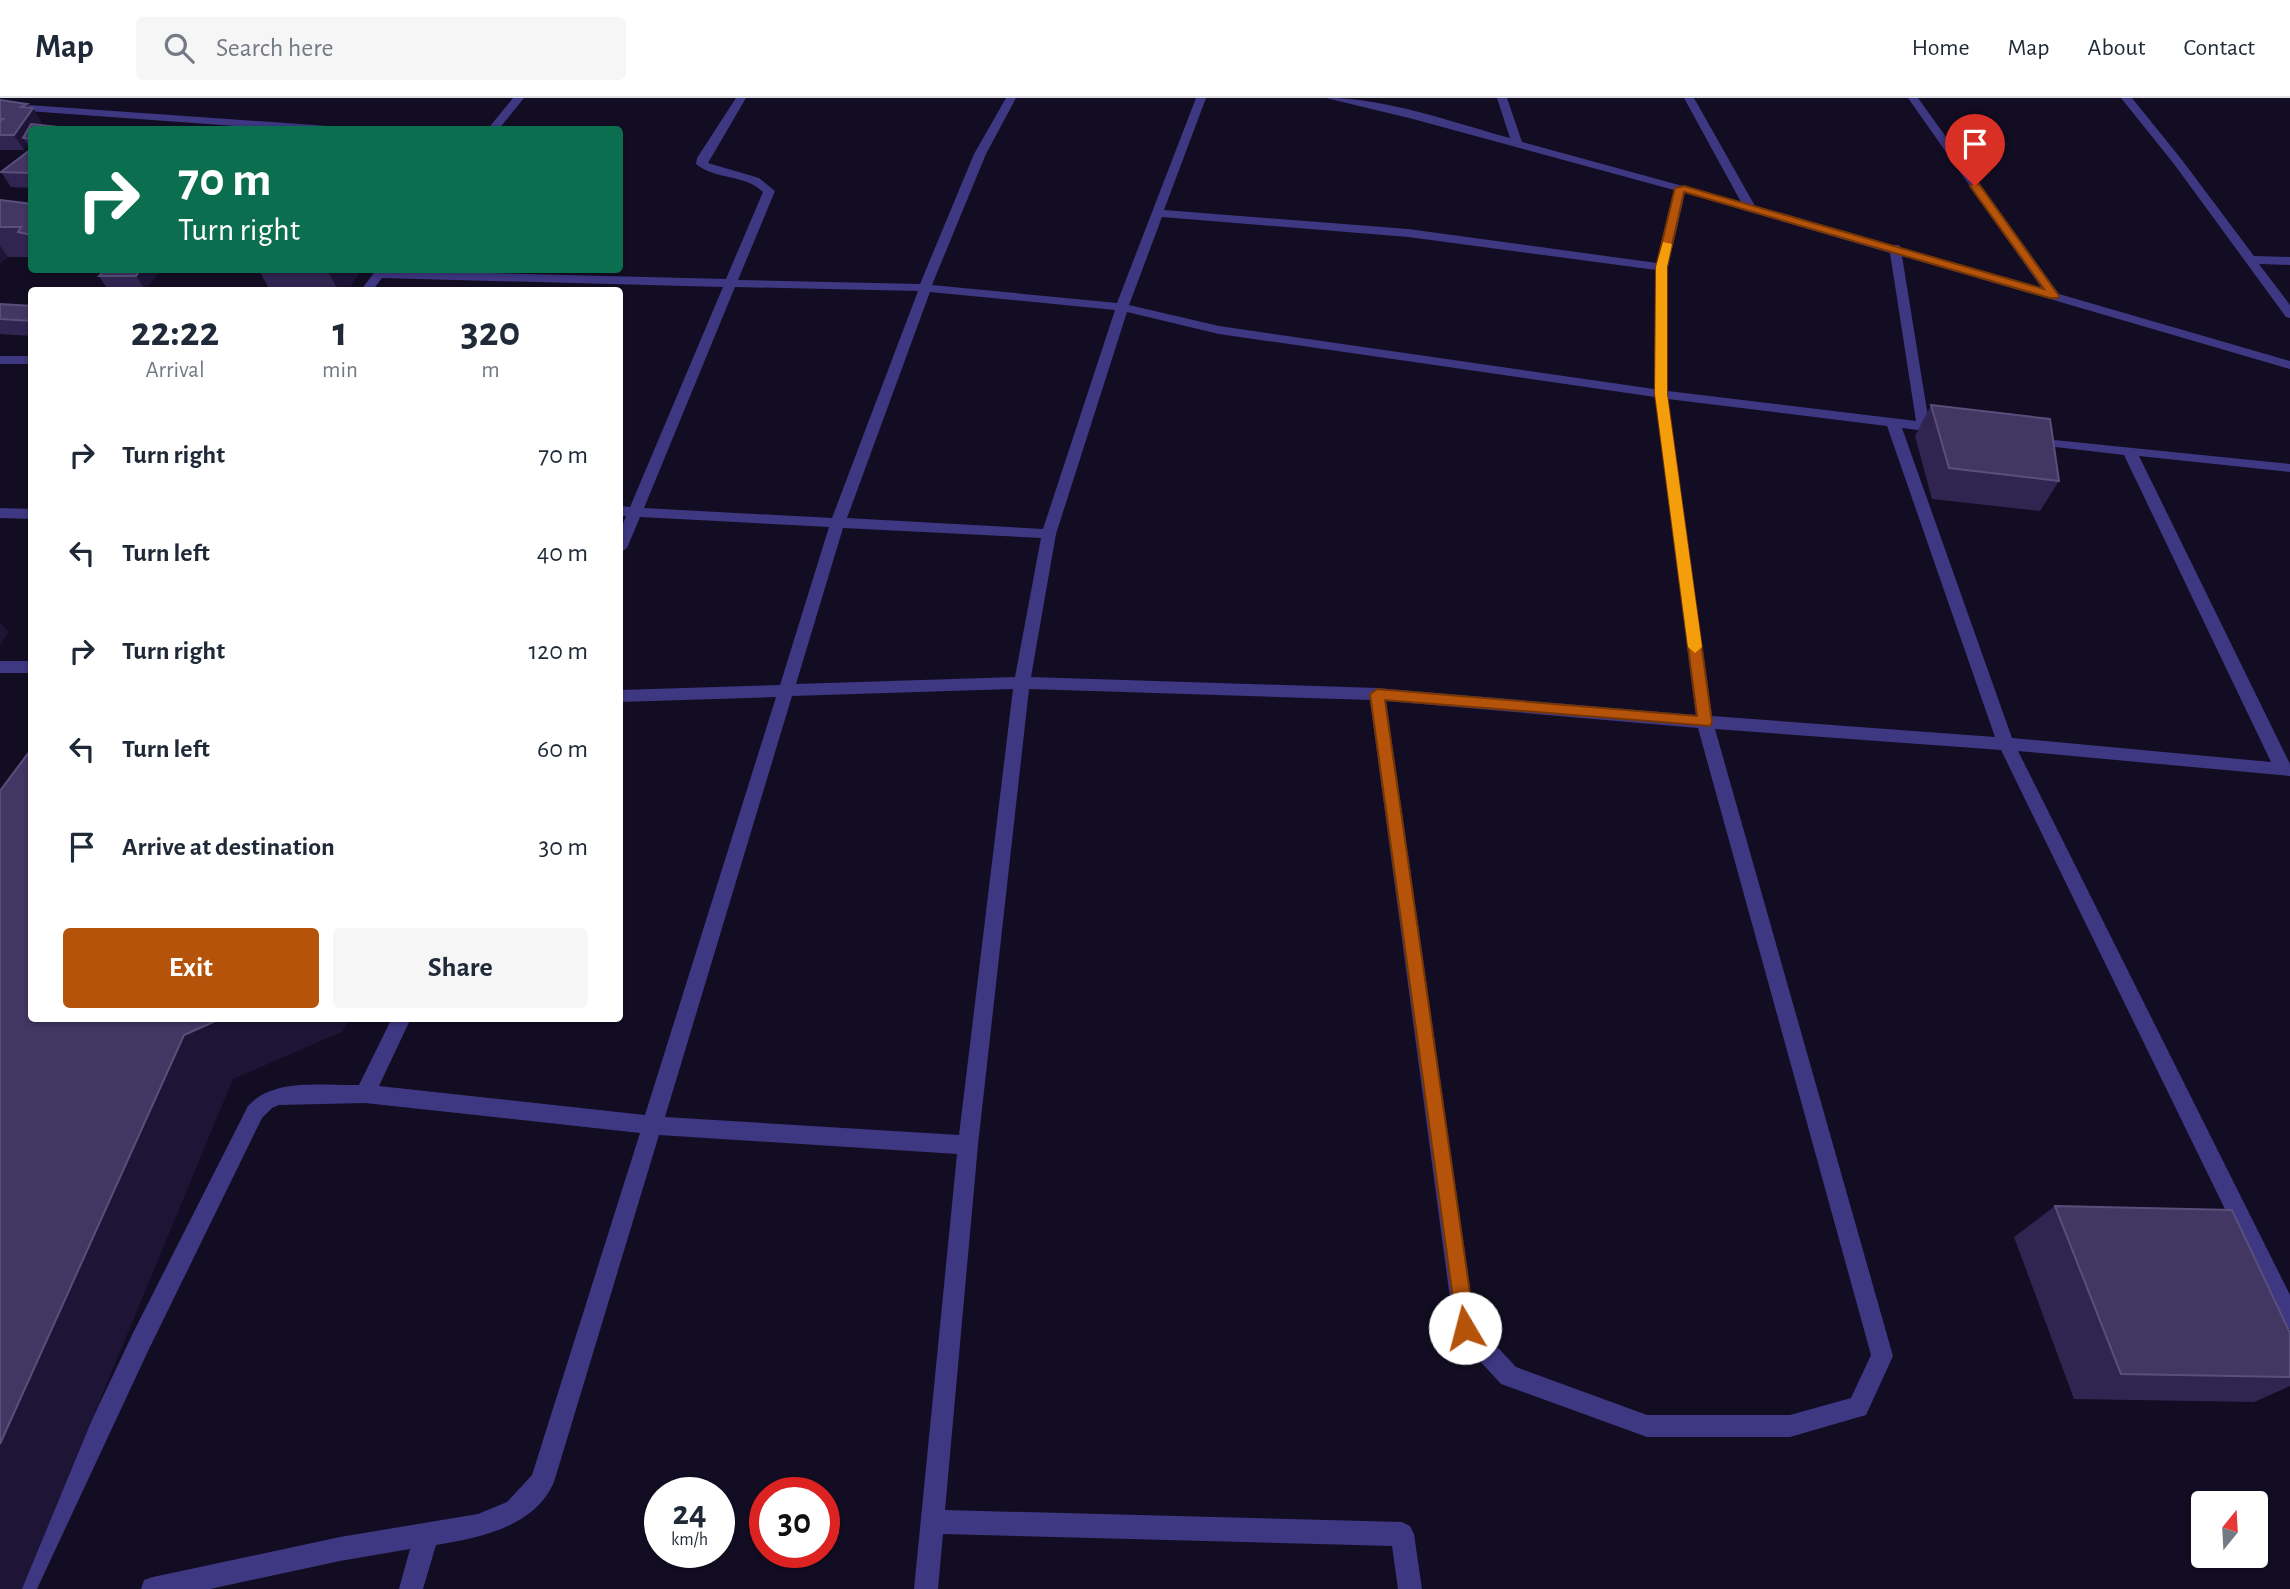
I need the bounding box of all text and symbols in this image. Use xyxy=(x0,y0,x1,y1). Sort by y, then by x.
search box xyxy=(136,17,626,80)
icon: search xyxy=(160,29,198,67)
text: Map xyxy=(35,31,94,64)
text: Search here xyxy=(216,35,334,61)
text: Home xyxy=(1912,36,1970,60)
text: Map xyxy=(2008,36,2050,60)
text: About xyxy=(2088,36,2145,60)
text: Contact xyxy=(2183,36,2255,60)
pin xyxy=(1945,114,2005,186)
icon: arrive xyxy=(1956,125,1994,163)
icon: right xyxy=(63,154,154,245)
text: 70 m xyxy=(178,156,272,205)
text: Turn right xyxy=(178,214,300,246)
text: 22:22 xyxy=(131,311,219,353)
text: 1 xyxy=(332,311,348,353)
text: 320 xyxy=(461,311,520,353)
text: Arrival xyxy=(145,359,205,382)
text: min xyxy=(322,359,358,382)
text: m xyxy=(481,359,500,382)
icon: right xyxy=(63,436,101,474)
text: Turn right xyxy=(122,442,225,468)
text: 70 m xyxy=(538,442,588,468)
icon: left xyxy=(63,534,101,572)
text: Turn left xyxy=(122,540,210,566)
text: 40 m xyxy=(537,540,588,566)
icon: right xyxy=(63,632,101,670)
text: Turn right xyxy=(122,638,225,664)
text: 120 m xyxy=(528,638,588,664)
icon: left xyxy=(63,730,101,768)
text: Turn left xyxy=(122,736,210,762)
text: 60 m xyxy=(537,736,588,762)
icon: arrive xyxy=(63,828,101,866)
text: Arrive at destination xyxy=(122,834,335,860)
text: 30 m xyxy=(538,834,588,860)
button: Exit xyxy=(63,928,319,1008)
button: Share xyxy=(333,928,588,1008)
position arrow xyxy=(1428,1291,1502,1365)
speed limit sign: 30 xyxy=(749,1477,840,1568)
north arrow xyxy=(2191,1491,2268,1568)
map controls xyxy=(2191,1491,2268,1568)
text: 24 xyxy=(672,1496,707,1531)
text: km/h xyxy=(671,1531,708,1549)

